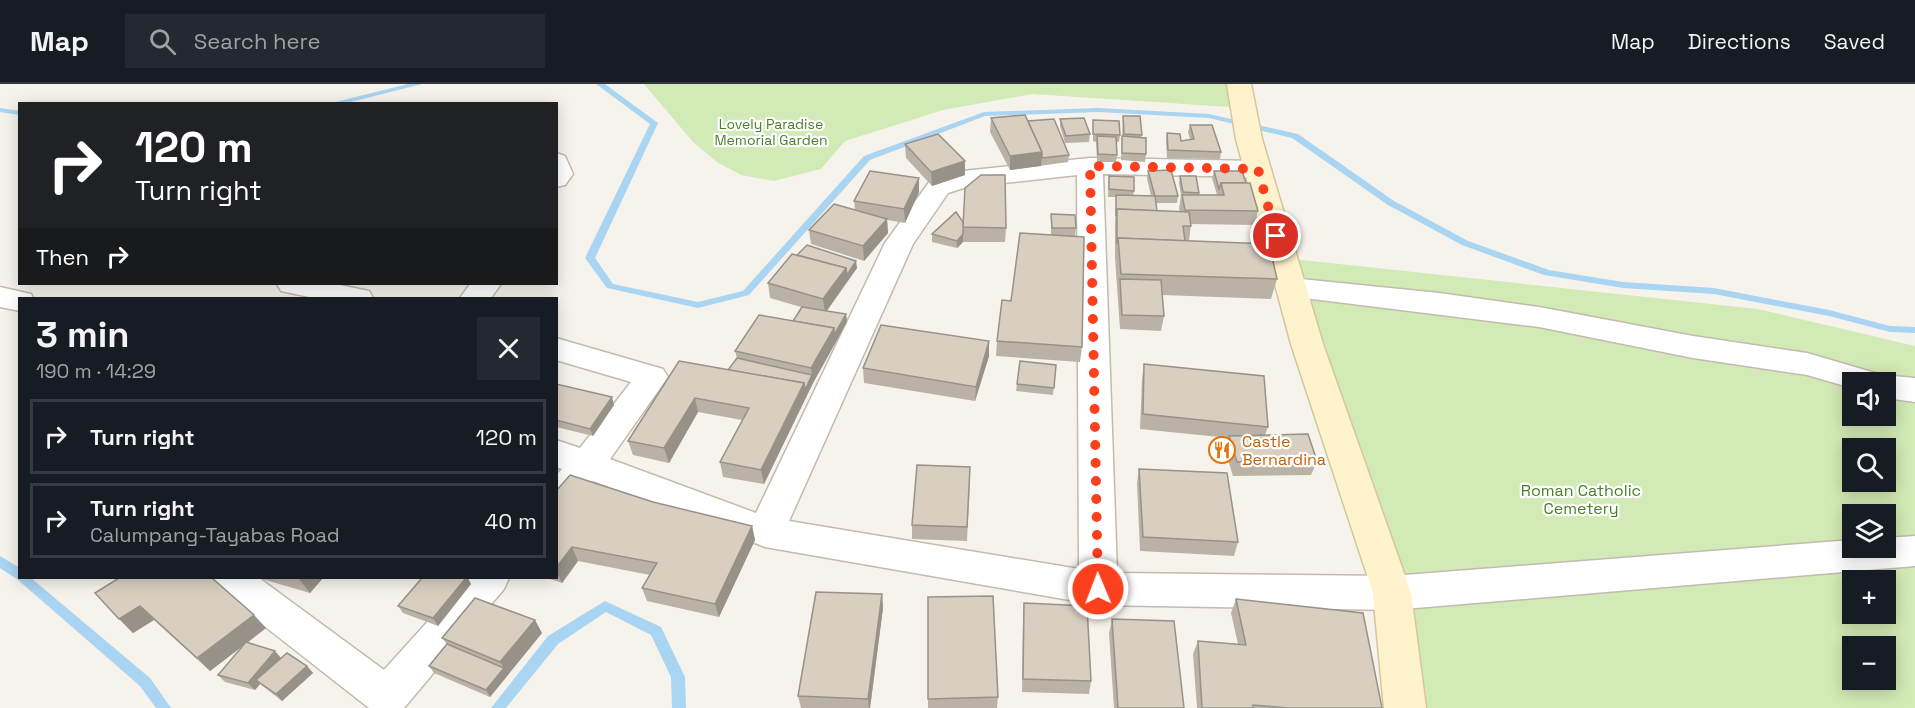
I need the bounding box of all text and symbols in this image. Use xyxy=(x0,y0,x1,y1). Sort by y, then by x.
search box xyxy=(125,14,545,68)
text: Map xyxy=(30,23,89,59)
icon: search xyxy=(146,25,179,58)
text: Search here xyxy=(194,27,321,55)
text: Map xyxy=(1611,28,1655,55)
text: Directions xyxy=(1688,28,1791,55)
text: Saved xyxy=(1824,28,1885,55)
park label: Lovely Paradise Memorial Garden xyxy=(714,115,828,149)
text: 120 m xyxy=(135,121,253,174)
icon: right xyxy=(36,126,114,204)
text: Turn right xyxy=(135,173,262,208)
pin xyxy=(1250,210,1301,261)
icon: arrive xyxy=(1259,219,1292,252)
icon: right xyxy=(101,240,134,273)
text: Then xyxy=(36,243,89,271)
text: 3 min xyxy=(36,312,130,358)
button: close xyxy=(477,317,540,380)
text: 190 m · 14:29 xyxy=(36,358,156,384)
map controls xyxy=(1842,372,1896,690)
button: sound xyxy=(1842,372,1896,426)
icon: right xyxy=(39,420,72,453)
text: Turn right xyxy=(90,423,195,451)
text: 120 m xyxy=(476,423,537,451)
place label: Castle Bernardina xyxy=(1242,431,1326,470)
restaurant icon: Castle Bernardina xyxy=(1207,435,1237,465)
button: search xyxy=(1842,438,1896,492)
park label: Roman Catholic Cemetery xyxy=(1521,480,1641,519)
text: Turn right xyxy=(90,494,195,522)
icon: right xyxy=(39,504,72,537)
button: layers xyxy=(1842,504,1896,558)
text: 40 m xyxy=(485,507,537,535)
text: Calumpang-Tayabas Road xyxy=(90,522,340,548)
position arrow xyxy=(1066,557,1130,621)
button: + xyxy=(1842,570,1896,624)
button: − xyxy=(1842,636,1896,690)

